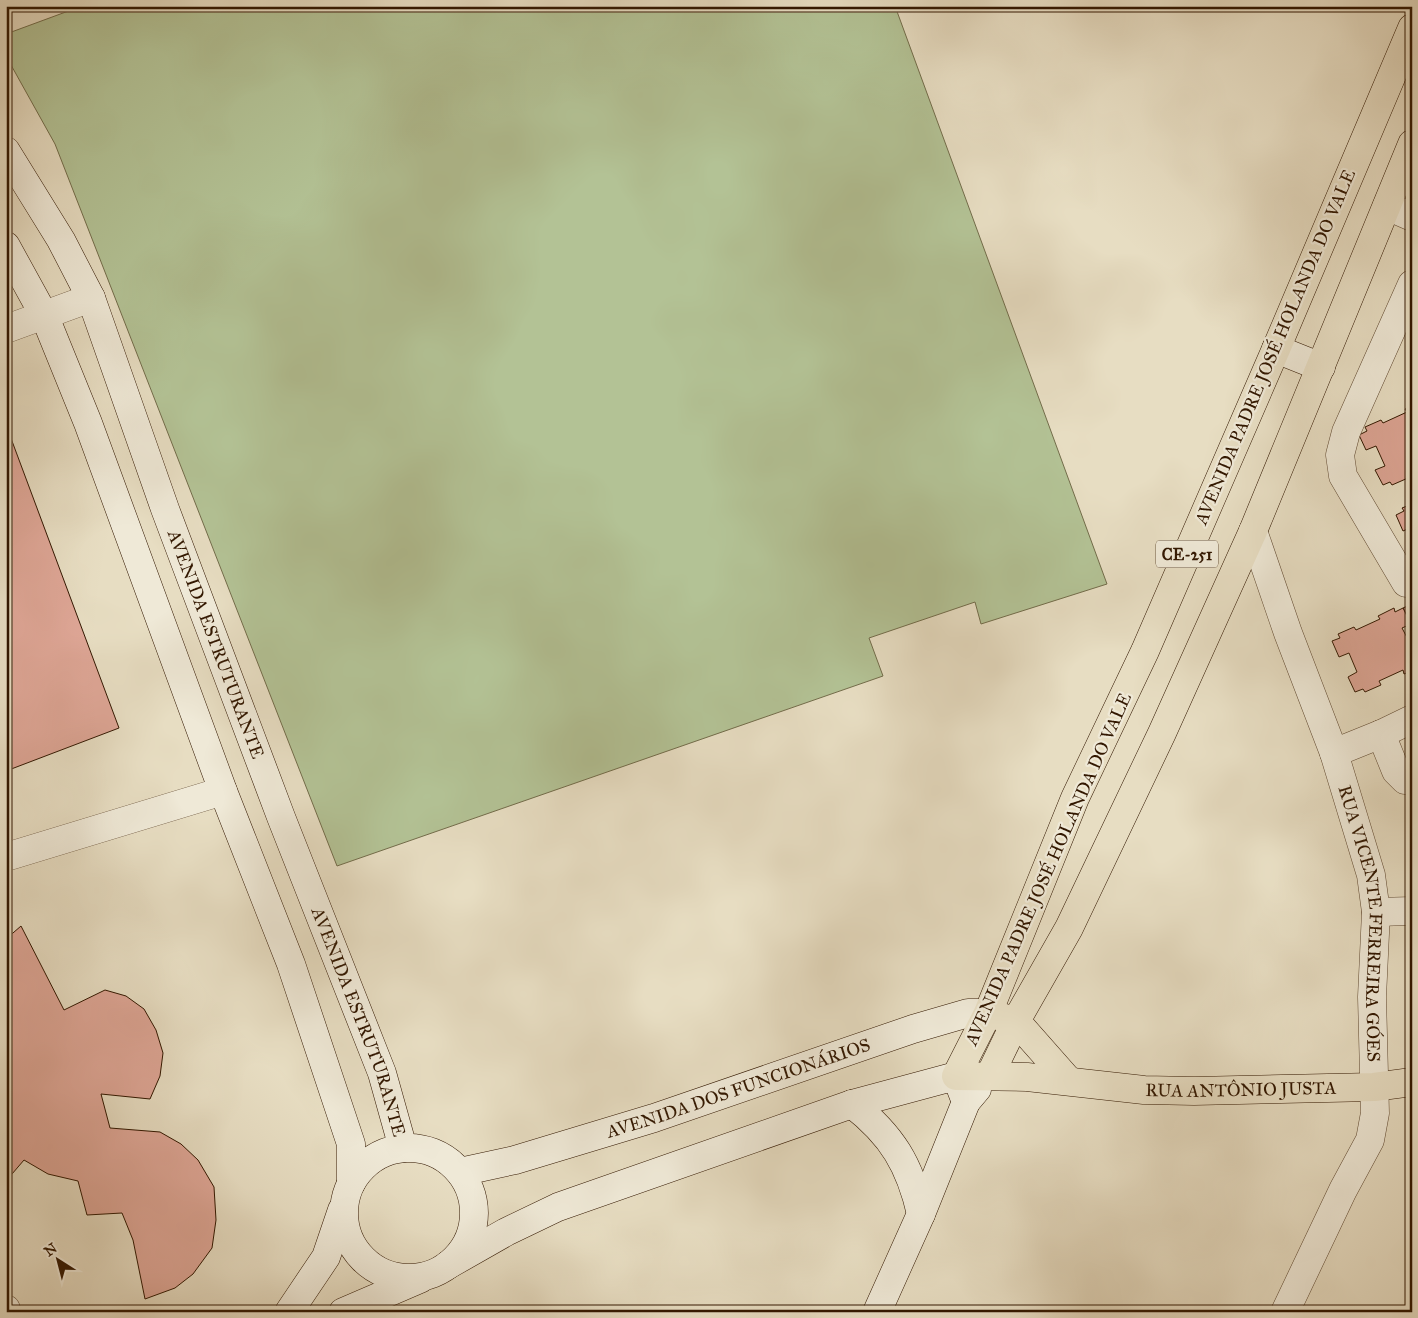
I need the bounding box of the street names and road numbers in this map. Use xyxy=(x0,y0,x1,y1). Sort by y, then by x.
street label: AVENIDA PADRE JOSÉ HOLANDA DO VALE xyxy=(1188,165,1361,529)
street label: AVENIDA ESTRUTURANTE xyxy=(162,526,269,762)
road number: CE-251 xyxy=(1156,540,1218,568)
street label: AVENIDA PADRE JOSÉ HOLANDA DO VALE xyxy=(958,688,1137,1050)
street label: RUA VICENTE FERREIRA GÓES xyxy=(1333,783,1387,1062)
street label: AVENIDA ESTRUTURANTE xyxy=(306,903,410,1139)
street label: AVENIDA DOS FUNCIONÁRIOS xyxy=(603,1033,873,1143)
street label: RUA ANTÔNIO JUSTA xyxy=(1145,1077,1337,1102)

